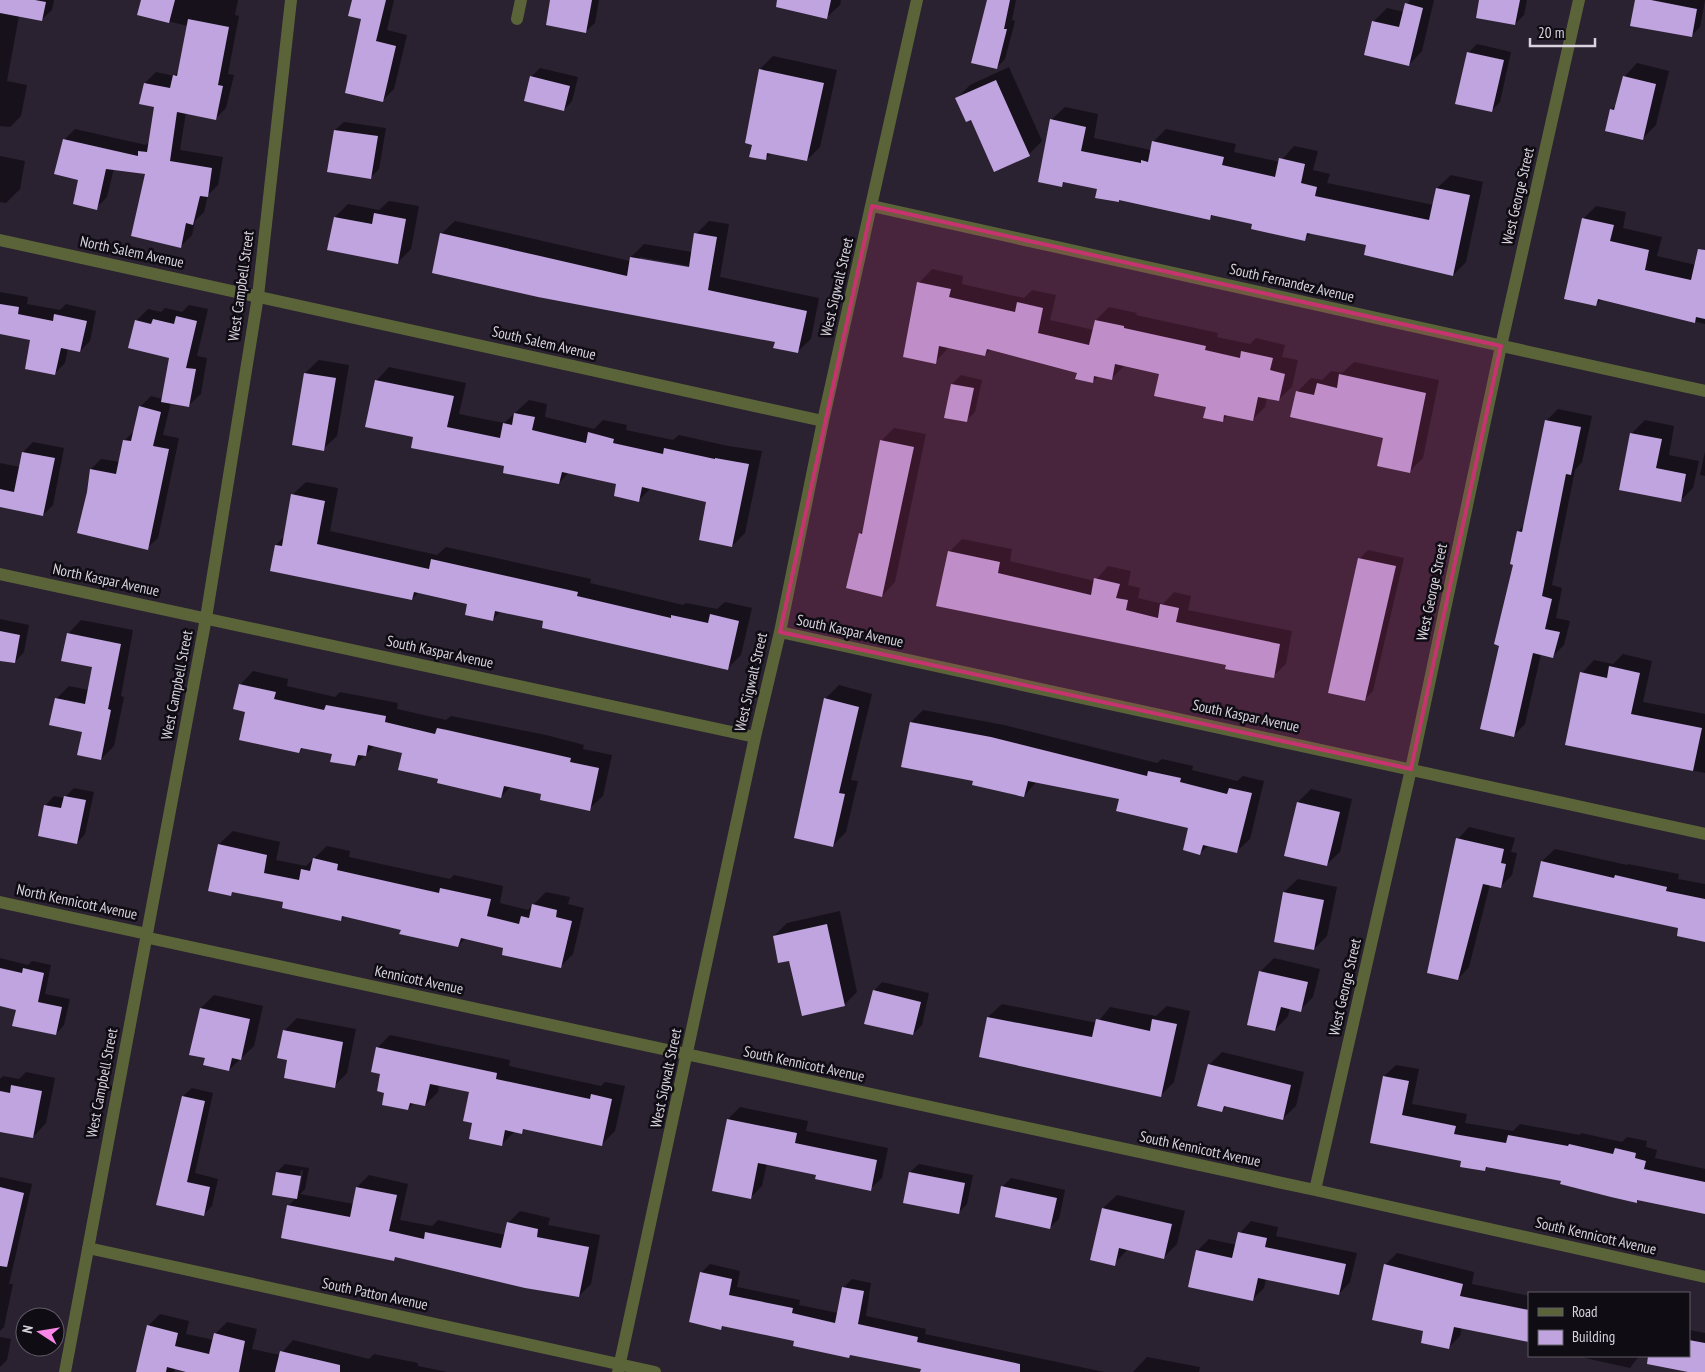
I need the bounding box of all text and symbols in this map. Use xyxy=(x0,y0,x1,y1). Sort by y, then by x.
scale bar xyxy=(1530,15,1595,47)
text: 20 m xyxy=(1538,23,1564,42)
street label: West George Street xyxy=(1497,145,1538,246)
street label: West Campbell Street xyxy=(223,230,258,342)
street label: North Salem Avenue xyxy=(79,231,186,272)
street label: West Sigwalt Street xyxy=(816,236,857,338)
street label: South Fernandez Avenue xyxy=(1228,259,1356,306)
street label: South Salem Avenue xyxy=(490,321,598,364)
street label: West George Street xyxy=(1412,541,1451,642)
street label: North Kaspar Avenue xyxy=(51,559,161,600)
street label: South Kaspar Avenue xyxy=(795,610,905,651)
street label: West Campbell Street xyxy=(157,629,196,741)
street label: South Kaspar Avenue xyxy=(385,631,495,672)
street label: West Sigwalt Street xyxy=(730,631,771,733)
street label: South Kaspar Avenue xyxy=(1191,695,1301,736)
street label: North Kennicott Avenue xyxy=(15,879,139,924)
street label: West George Street xyxy=(1324,936,1365,1037)
street label: Kennicott Avenue xyxy=(373,961,465,998)
street label: West Campbell Street xyxy=(82,1027,121,1139)
street label: West Sigwalt Street xyxy=(646,1027,685,1129)
street label: South Kennicott Avenue xyxy=(742,1041,866,1086)
street label: South Kennicott Avenue xyxy=(1138,1126,1262,1171)
street label: South Kennicott Avenue xyxy=(1534,1212,1658,1259)
street label: South Patton Avenue xyxy=(321,1273,430,1314)
legend xyxy=(1528,1292,1690,1357)
text: Road xyxy=(1572,1302,1598,1321)
north arrow xyxy=(15,1307,65,1357)
text: N xyxy=(18,1324,37,1335)
text: Building xyxy=(1572,1327,1615,1346)

